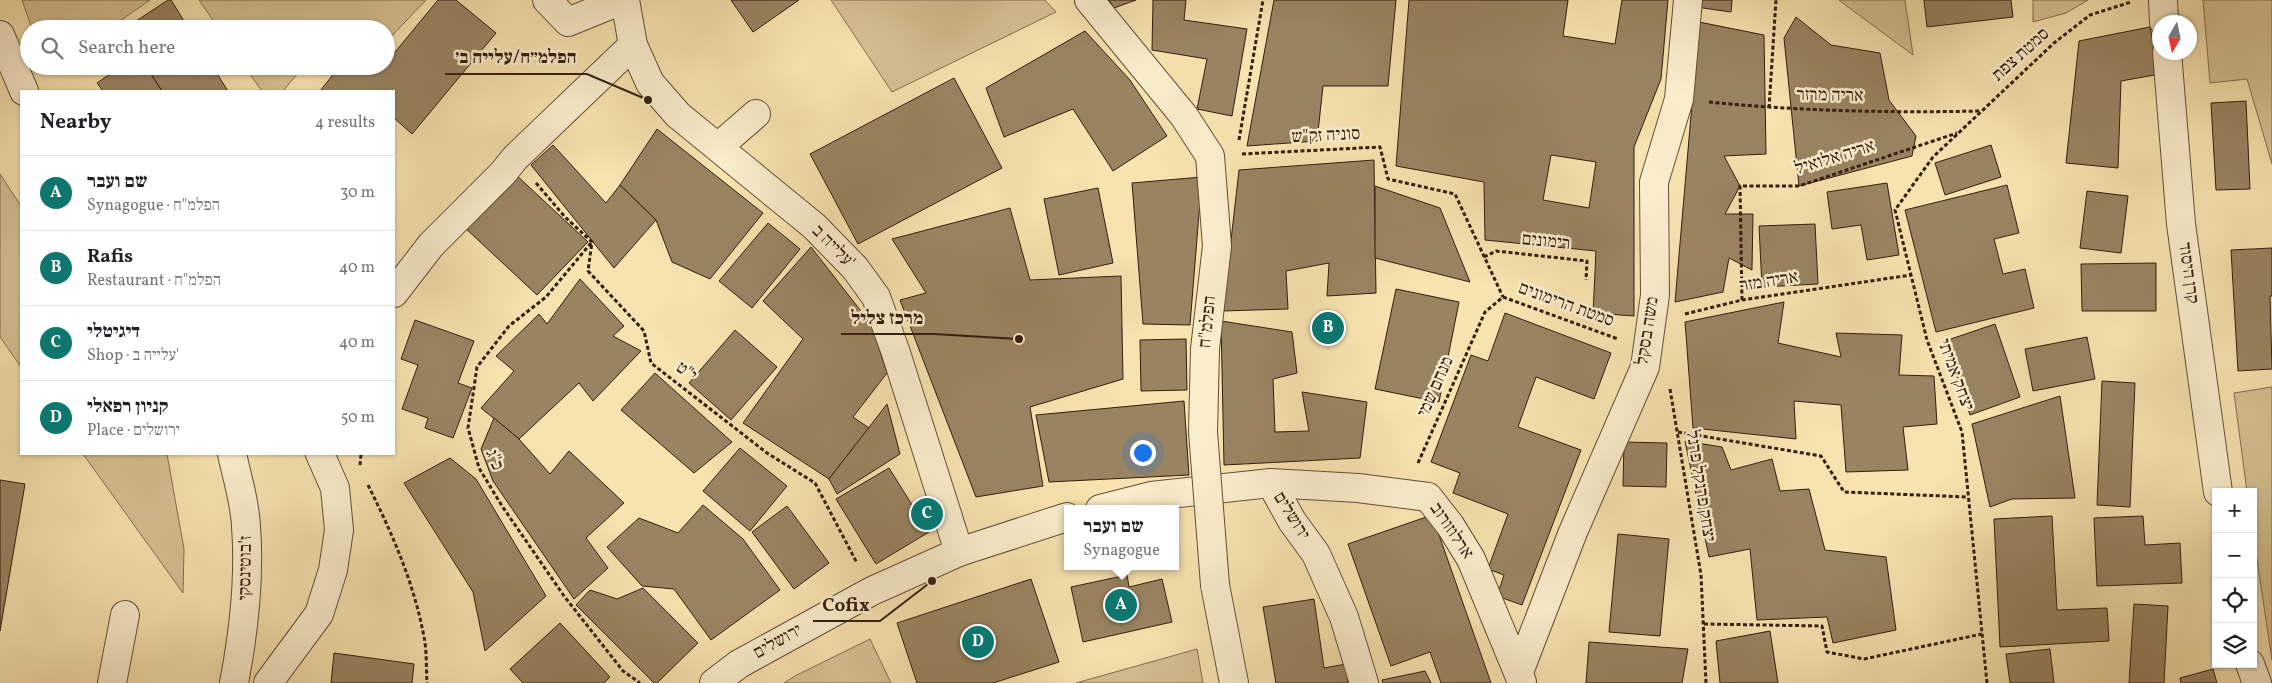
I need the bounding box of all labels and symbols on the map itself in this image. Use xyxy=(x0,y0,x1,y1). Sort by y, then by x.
north arrow xyxy=(2152,15,2197,60)
street label: סמטת צפת xyxy=(1987,22,2055,88)
callout: הפלמ״ח/עלייה ב׳ xyxy=(445,40,587,74)
text: הפלמ״ח/עלייה ב׳ xyxy=(455,45,577,71)
street label: אריה מרזר xyxy=(1796,83,1864,109)
street label: סוניה זק"ש xyxy=(1291,122,1361,150)
street label: אריה אלואיל xyxy=(1792,134,1878,182)
street label: עלייה ב' xyxy=(806,220,860,274)
street label: רימונים xyxy=(1520,227,1572,257)
street label: קרן היסוד xyxy=(2171,241,2205,305)
street label: אריה מזר xyxy=(1738,265,1800,299)
street label: סמטת הרימונים xyxy=(1515,276,1617,334)
street label: הפלמ"ח xyxy=(1193,294,1223,350)
street label: משה בסקל xyxy=(1630,295,1666,367)
callout: מרכז צליל xyxy=(841,300,934,334)
text: מרכז צליל xyxy=(851,306,923,332)
pin: B xyxy=(1312,309,1344,347)
street label: יצחק אמיתי xyxy=(1930,336,1980,415)
street label: מנחם שמי xyxy=(1411,353,1461,421)
street label: י"ט xyxy=(670,356,702,388)
street label: יצחק פרנקל פרנל xyxy=(1679,428,1721,544)
your location xyxy=(1130,440,1156,466)
street label: כ"ג xyxy=(478,446,510,474)
street label: ירושלים xyxy=(1266,487,1316,545)
pin: C xyxy=(911,495,943,533)
street label: ארלוזורוב xyxy=(1423,498,1479,564)
street label: ז'בוטינסקי xyxy=(233,535,259,601)
pin: A xyxy=(1105,586,1137,624)
callout: Cofix xyxy=(813,587,880,621)
text: Cofix xyxy=(822,593,870,619)
street label: ירושלים xyxy=(749,618,807,666)
pin: D xyxy=(962,623,994,661)

